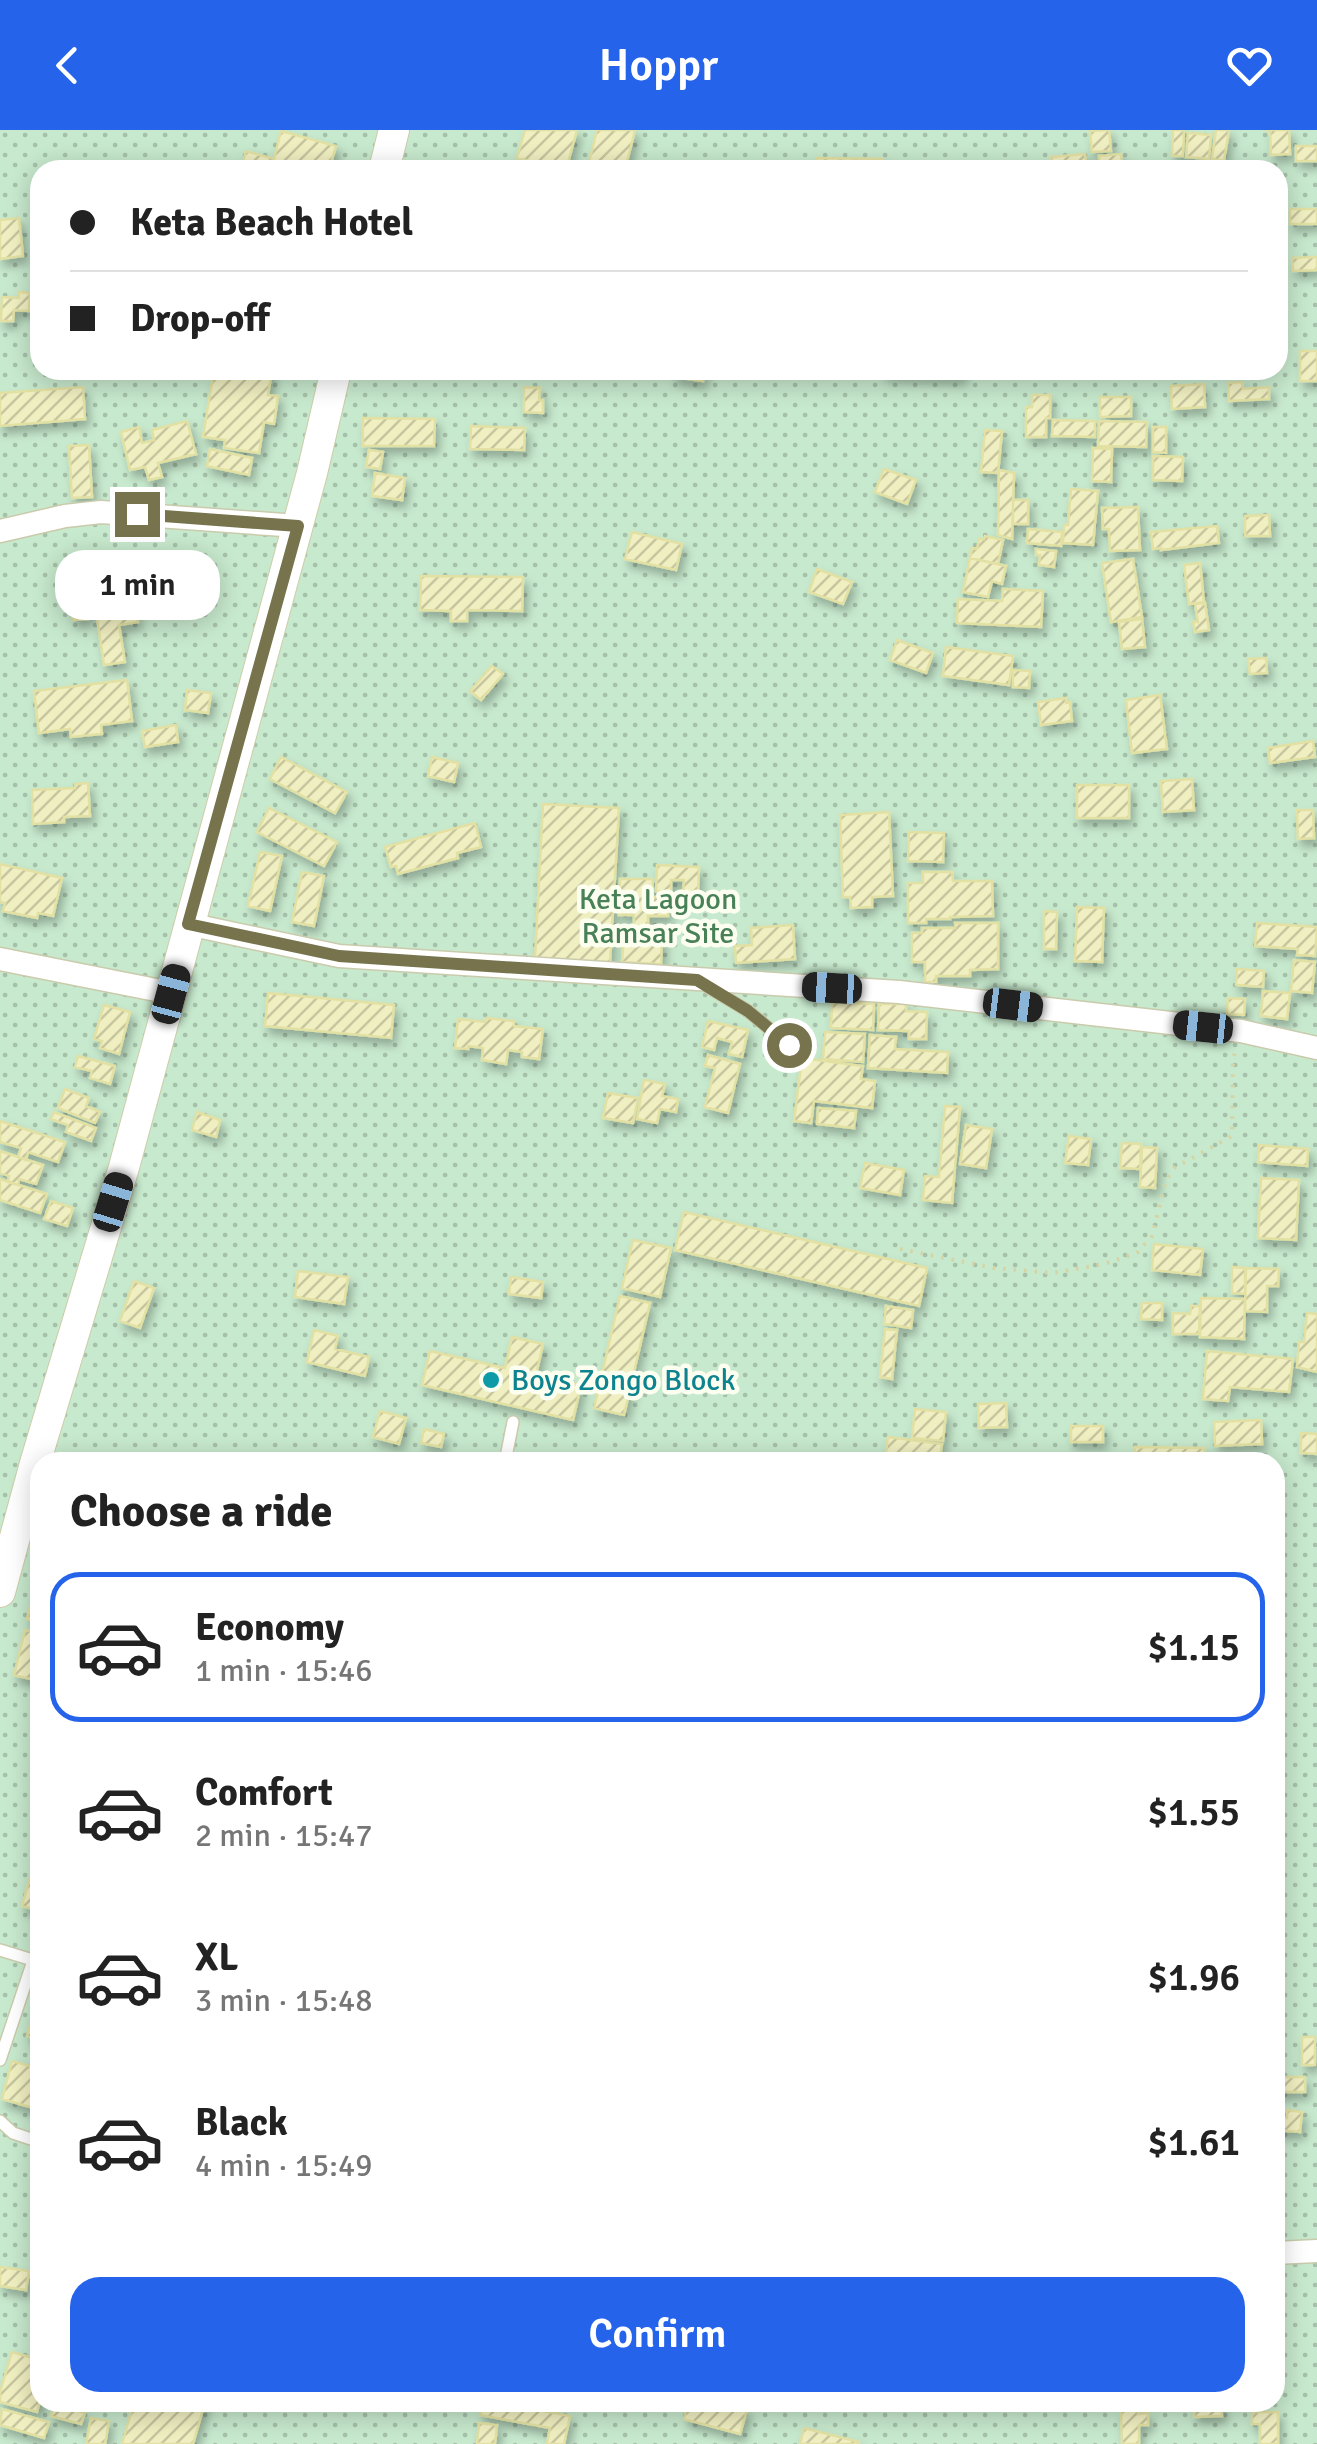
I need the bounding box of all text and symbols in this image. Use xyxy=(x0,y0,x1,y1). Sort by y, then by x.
icon: back xyxy=(40,38,95,93)
text: Hoppr xyxy=(599,38,718,93)
icon: heart xyxy=(1222,38,1277,93)
text: Keta Beach Hotel xyxy=(130,199,413,246)
text: Drop-off xyxy=(130,295,270,342)
route end xyxy=(115,492,160,537)
callout: 1 min xyxy=(54,549,220,619)
text: 1 min xyxy=(99,565,176,604)
park label: Keta Lagoon Ramsar Site xyxy=(579,881,737,952)
car xyxy=(149,961,193,1027)
car xyxy=(801,971,863,1005)
car xyxy=(981,986,1045,1024)
car xyxy=(1172,1009,1234,1045)
route start xyxy=(767,1023,812,1068)
car xyxy=(90,1169,136,1235)
place label: Boys Zongo Block xyxy=(511,1362,736,1399)
marker: Boys Zongo Block xyxy=(480,1369,502,1391)
text: Choose a ride xyxy=(70,1484,333,1539)
icon: car xyxy=(75,1602,165,1692)
text: Economy xyxy=(195,1604,344,1651)
text: $1.15 xyxy=(1147,1624,1240,1671)
text: 1 min · 15:46 xyxy=(195,1651,373,1690)
icon: car xyxy=(75,1767,165,1857)
text: Comfort xyxy=(195,1769,333,1816)
text: $1.55 xyxy=(1147,1789,1240,1836)
text: 2 min · 15:47 xyxy=(195,1816,373,1855)
icon: car xyxy=(75,1932,165,2022)
text: XL xyxy=(195,1934,238,1981)
text: $1.96 xyxy=(1147,1954,1240,2001)
text: 3 min · 15:48 xyxy=(195,1981,373,2020)
icon: car xyxy=(75,2097,165,2187)
text: Black xyxy=(195,2099,288,2146)
text: $1.61 xyxy=(1147,2119,1240,2166)
text: 4 min · 15:49 xyxy=(195,2146,373,2185)
button: Confirm xyxy=(70,2277,1245,2392)

